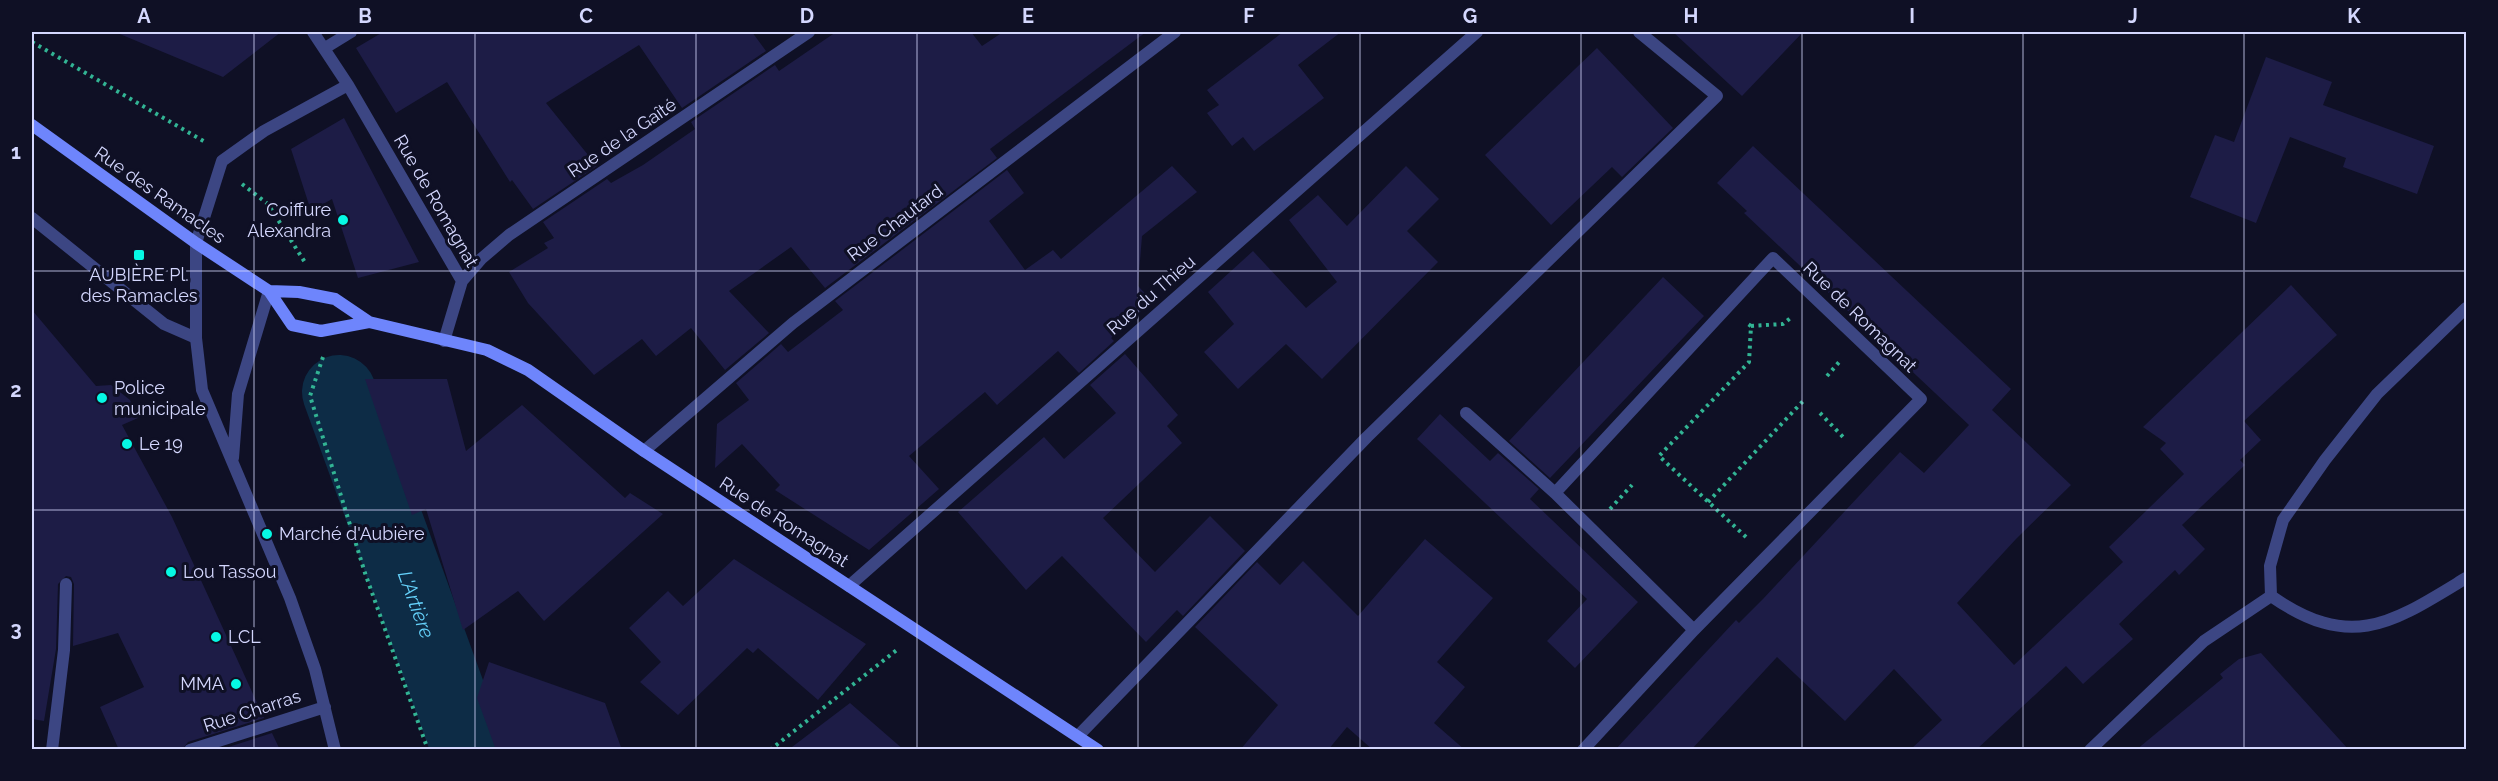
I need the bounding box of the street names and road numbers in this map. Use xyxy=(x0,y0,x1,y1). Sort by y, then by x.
street label: Rue de la Gaîté xyxy=(564,93,680,182)
street label: Rue de Romagnat xyxy=(390,131,483,271)
street label: Rue des Ramacles xyxy=(91,142,230,248)
street label: Rue Chautard xyxy=(843,180,947,265)
street label: Rue du Thieu xyxy=(1102,251,1199,339)
street label: Rue de Romagnat xyxy=(1799,257,1921,376)
street label: Rue de Romagnat xyxy=(716,472,853,571)
street label: Rue Charras xyxy=(200,685,304,736)

